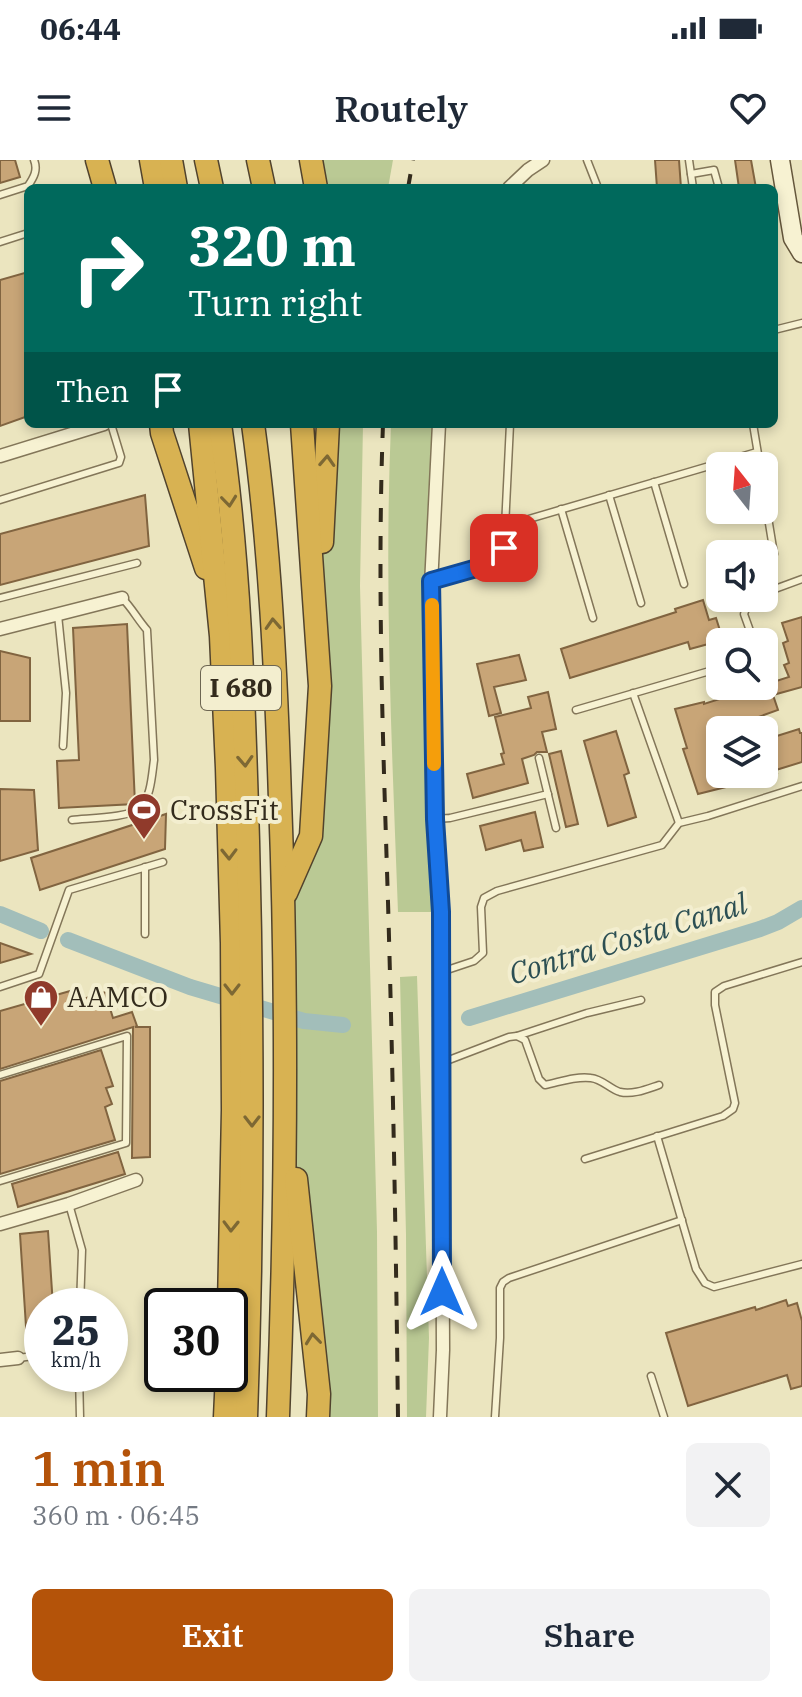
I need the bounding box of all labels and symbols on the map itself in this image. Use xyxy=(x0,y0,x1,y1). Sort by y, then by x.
north arrow xyxy=(706,452,778,524)
one-way arrow xyxy=(319,454,336,467)
one-way arrow xyxy=(220,495,237,508)
pin xyxy=(470,514,538,582)
one-way arrow xyxy=(264,617,281,629)
road number: I 680 xyxy=(201,666,281,710)
one-way arrow xyxy=(236,755,253,768)
sports icon: CrossFit xyxy=(125,791,163,841)
place label: CrossFit xyxy=(170,791,279,828)
one-way arrow xyxy=(220,848,238,861)
water label: Contra Costa Canal xyxy=(504,883,752,992)
shop icon: AAMCO xyxy=(22,978,60,1028)
place label: AAMCO xyxy=(67,978,168,1015)
one-way arrow xyxy=(223,983,241,996)
one-way arrow xyxy=(243,1115,261,1128)
one-way arrow xyxy=(222,1220,240,1233)
position arrow xyxy=(400,1250,484,1334)
speed limit sign: 30 xyxy=(144,1288,248,1392)
one-way arrow xyxy=(305,1332,322,1345)

